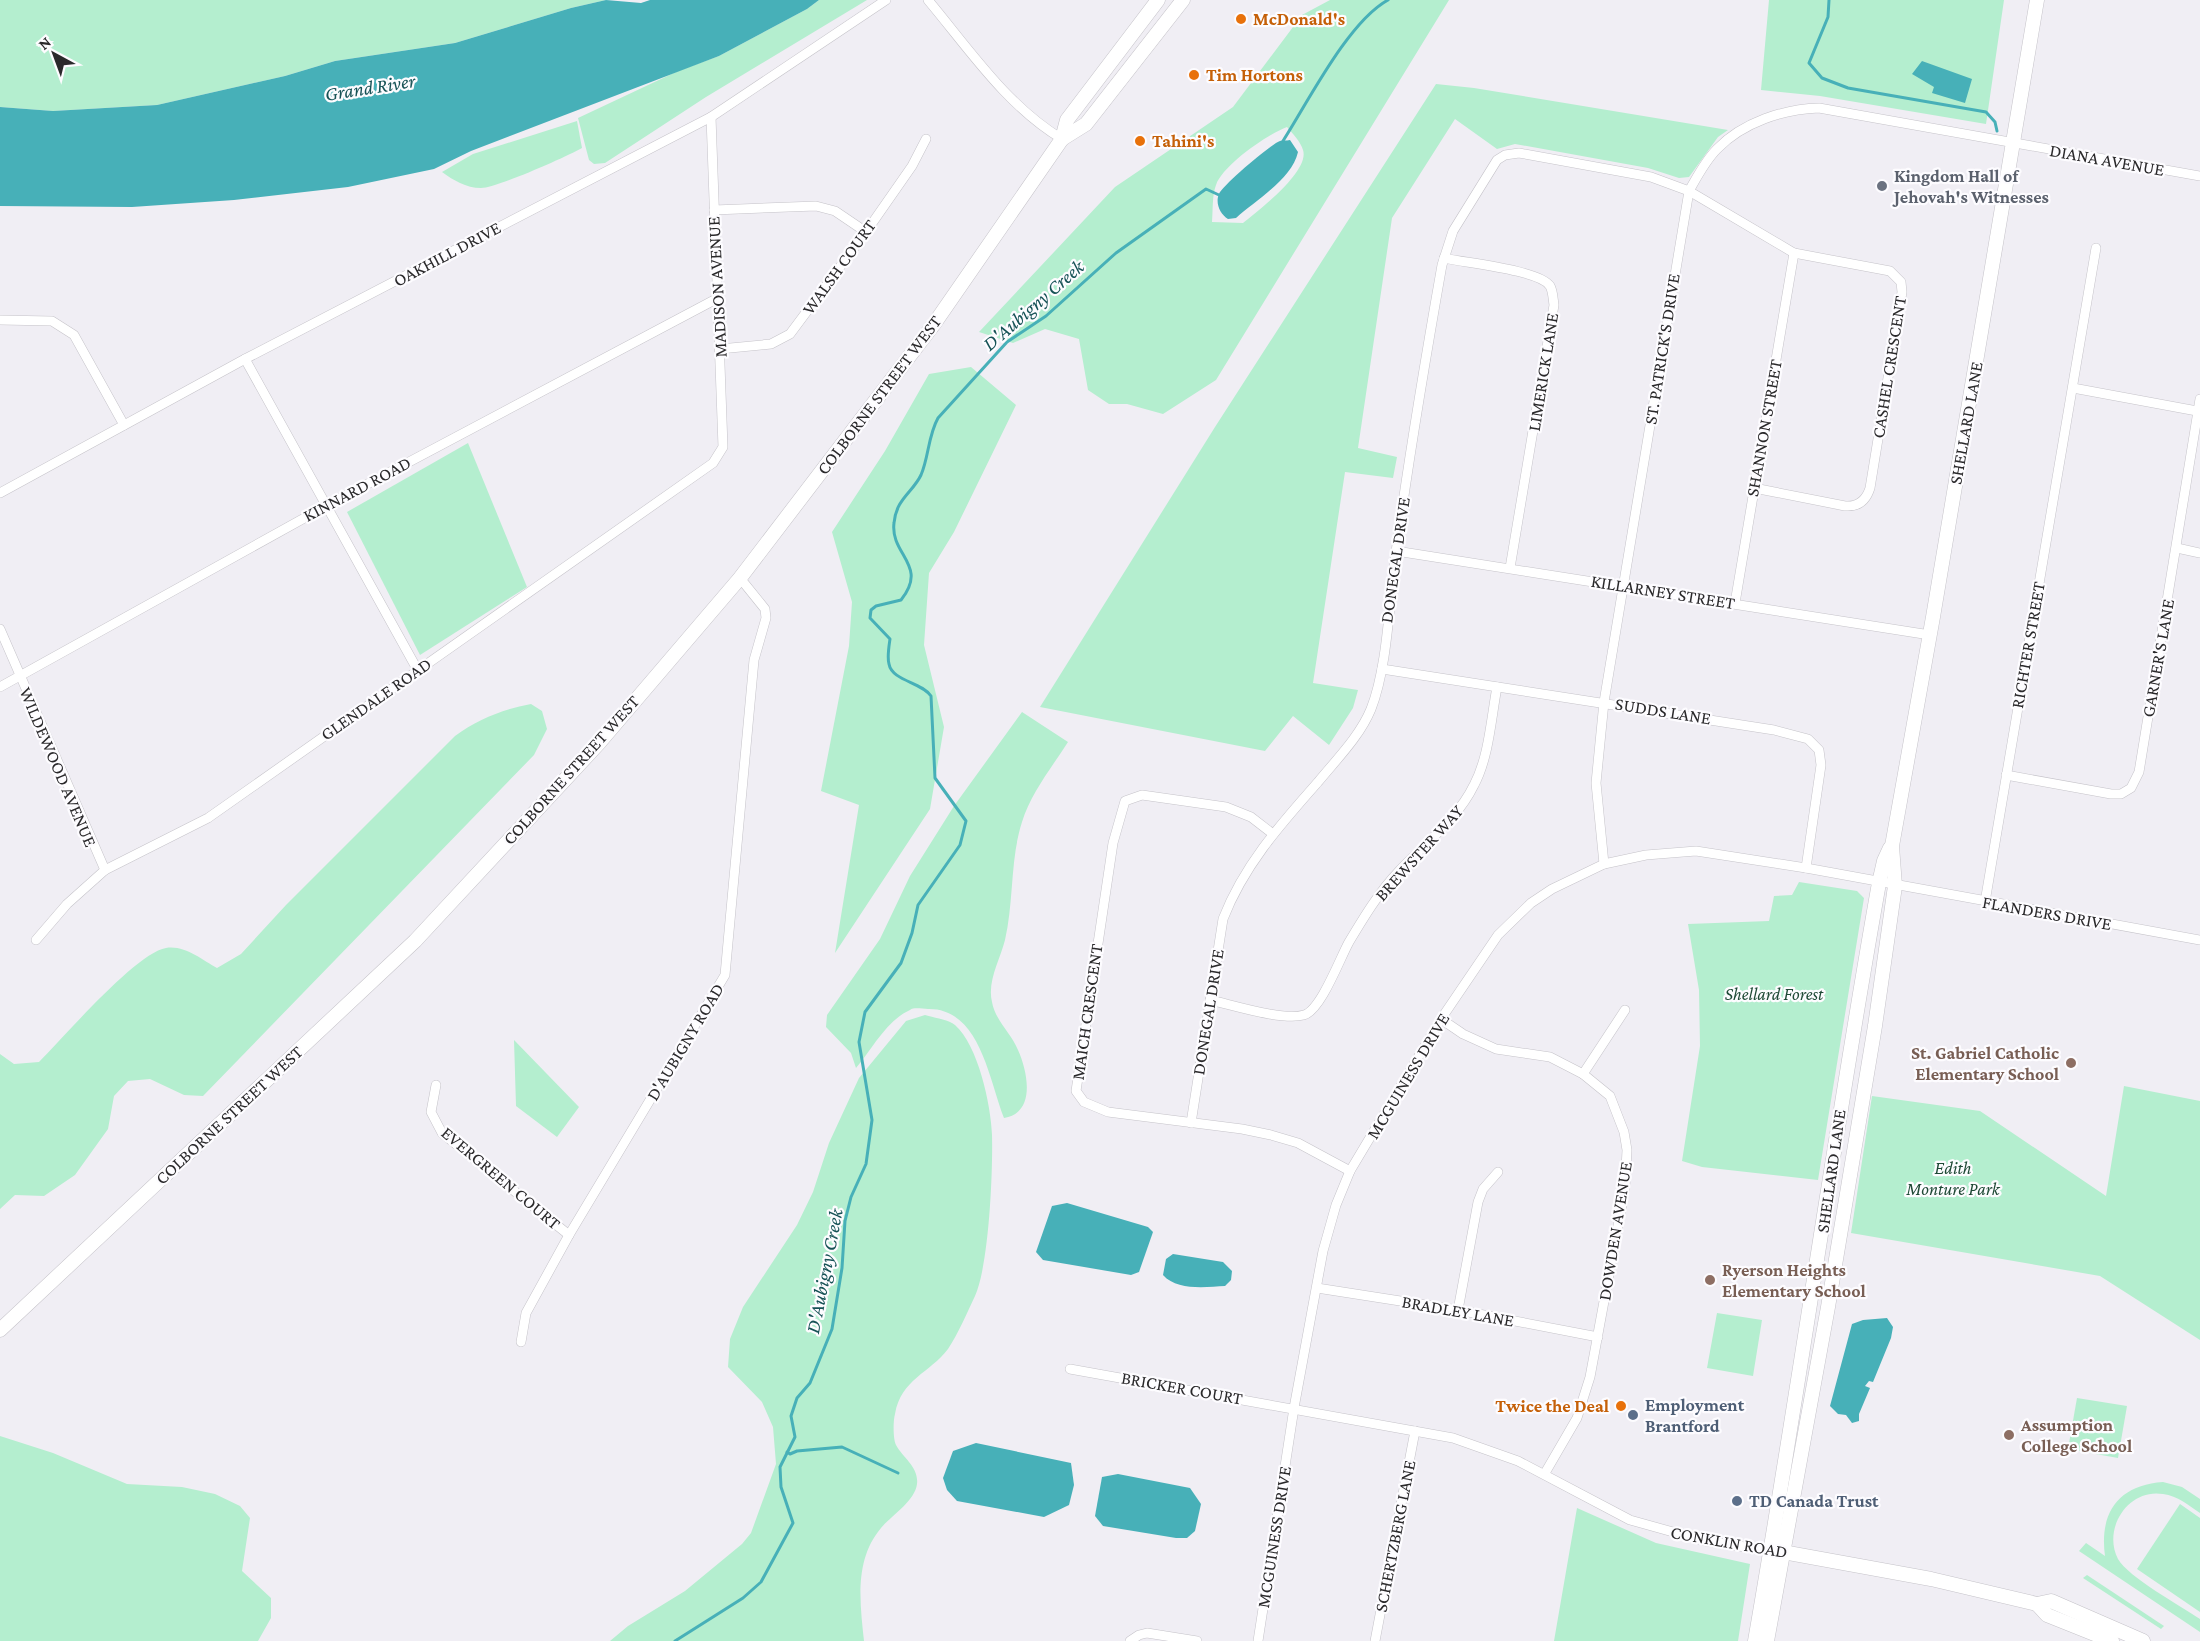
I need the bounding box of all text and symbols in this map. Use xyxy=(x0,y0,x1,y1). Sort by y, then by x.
place label: McDonald's xyxy=(1253,9,1345,29)
marker: McDonald's xyxy=(1234,12,1248,26)
north arrow xyxy=(24,24,84,84)
text: N xyxy=(35,33,54,53)
place label: Tim Hortons xyxy=(1206,65,1303,85)
marker: Tim Hortons xyxy=(1187,68,1201,82)
water label: Grand River xyxy=(323,69,418,105)
place label: Tahini's xyxy=(1152,131,1214,151)
marker: Tahini's xyxy=(1133,134,1147,148)
street label: DIANA AVENUE xyxy=(2048,140,2166,180)
place label: Kingdom Hall of Jehovah's Witnesses xyxy=(1892,166,2049,207)
marker: Kingdom Hall of Jehovah's Witnesses xyxy=(1875,179,1889,193)
street label: MADISON AVENUE xyxy=(703,216,731,358)
street label: WALSH COURT xyxy=(798,216,880,318)
street label: OAKHILL DRIVE xyxy=(390,217,504,291)
water label: D'Aubigny Creek xyxy=(978,254,1090,356)
street label: ST. PATRICK'S DRIVE xyxy=(1640,272,1684,426)
street label: CASHEL CRESCENT xyxy=(1868,294,1910,440)
street label: COLBORNE STREET WEST xyxy=(813,311,945,478)
street label: LIMERICK LANE xyxy=(1524,311,1562,433)
street label: SHANNON STREET xyxy=(1742,358,1786,498)
street label: SHELLARD LANE xyxy=(1945,360,1987,486)
street label: KINNARD ROAD xyxy=(300,452,414,526)
street label: DONEGAL DRIVE xyxy=(1376,495,1414,624)
street label: KILLARNEY STREET xyxy=(1590,571,1737,613)
street label: RICHTER STREET xyxy=(2007,580,2049,710)
street label: GARNER'S LANE xyxy=(2138,597,2178,719)
street label: GLENDALE ROAD xyxy=(317,653,435,745)
street label: WILDEWOOD AVENUE xyxy=(15,684,101,850)
street label: COLBORNE STREET WEST xyxy=(499,691,643,849)
street label: SUDDS LANE xyxy=(1614,694,1713,728)
street label: BREWSTER WAY xyxy=(1371,801,1468,905)
street label: FLANDERS DRIVE xyxy=(1981,892,2113,934)
street label: MAICH CRESCENT xyxy=(1068,942,1106,1081)
street label: DONEGAL DRIVE xyxy=(1188,947,1228,1076)
street label: D'AUBIGNY ROAD xyxy=(642,980,728,1104)
park label: Shellard Forest xyxy=(1725,984,1824,1004)
street label: MCGUINESS DRIVE xyxy=(1363,1009,1454,1143)
street label: COLBORNE STREET WEST xyxy=(151,1042,307,1188)
place label: St. Gabriel Catholic Elementary School xyxy=(1911,1043,2059,1084)
marker: St. Gabriel Catholic Elementary School xyxy=(2064,1056,2078,1070)
street label: SHELLARD LANE xyxy=(1812,1108,1850,1234)
street label: EVERGREEN COURT xyxy=(437,1122,565,1234)
park label: Edith Monture Park xyxy=(1905,1158,2001,1199)
street label: DOWDEN AVENUE xyxy=(1594,1160,1636,1302)
water label: D'Aubigny Creek xyxy=(801,1205,848,1335)
place label: Ryerson Heights Elementary School xyxy=(1722,1260,1866,1301)
marker: Ryerson Heights Elementary School xyxy=(1703,1273,1717,1287)
street label: BRADLEY LANE xyxy=(1400,1291,1516,1331)
street label: BRICKER COURT xyxy=(1120,1367,1244,1409)
place label: Employment Brantford xyxy=(1645,1395,1745,1436)
place label: Twice the Deal xyxy=(1495,1396,1609,1416)
marker: Twice the Deal xyxy=(1614,1399,1628,1413)
marker: Employment Brantford xyxy=(1626,1408,1640,1422)
place label: Assumption College School xyxy=(2020,1415,2132,1456)
marker: Assumption College School xyxy=(2002,1428,2016,1442)
street label: SCHERTZBERG LANE xyxy=(1370,1458,1420,1614)
street label: MCGUINESS DRIVE xyxy=(1253,1464,1295,1609)
place label: TD Canada Trust xyxy=(1749,1491,1879,1511)
marker: TD Canada Trust xyxy=(1730,1494,1744,1508)
street label: CONKLIN ROAD xyxy=(1669,1522,1789,1562)

